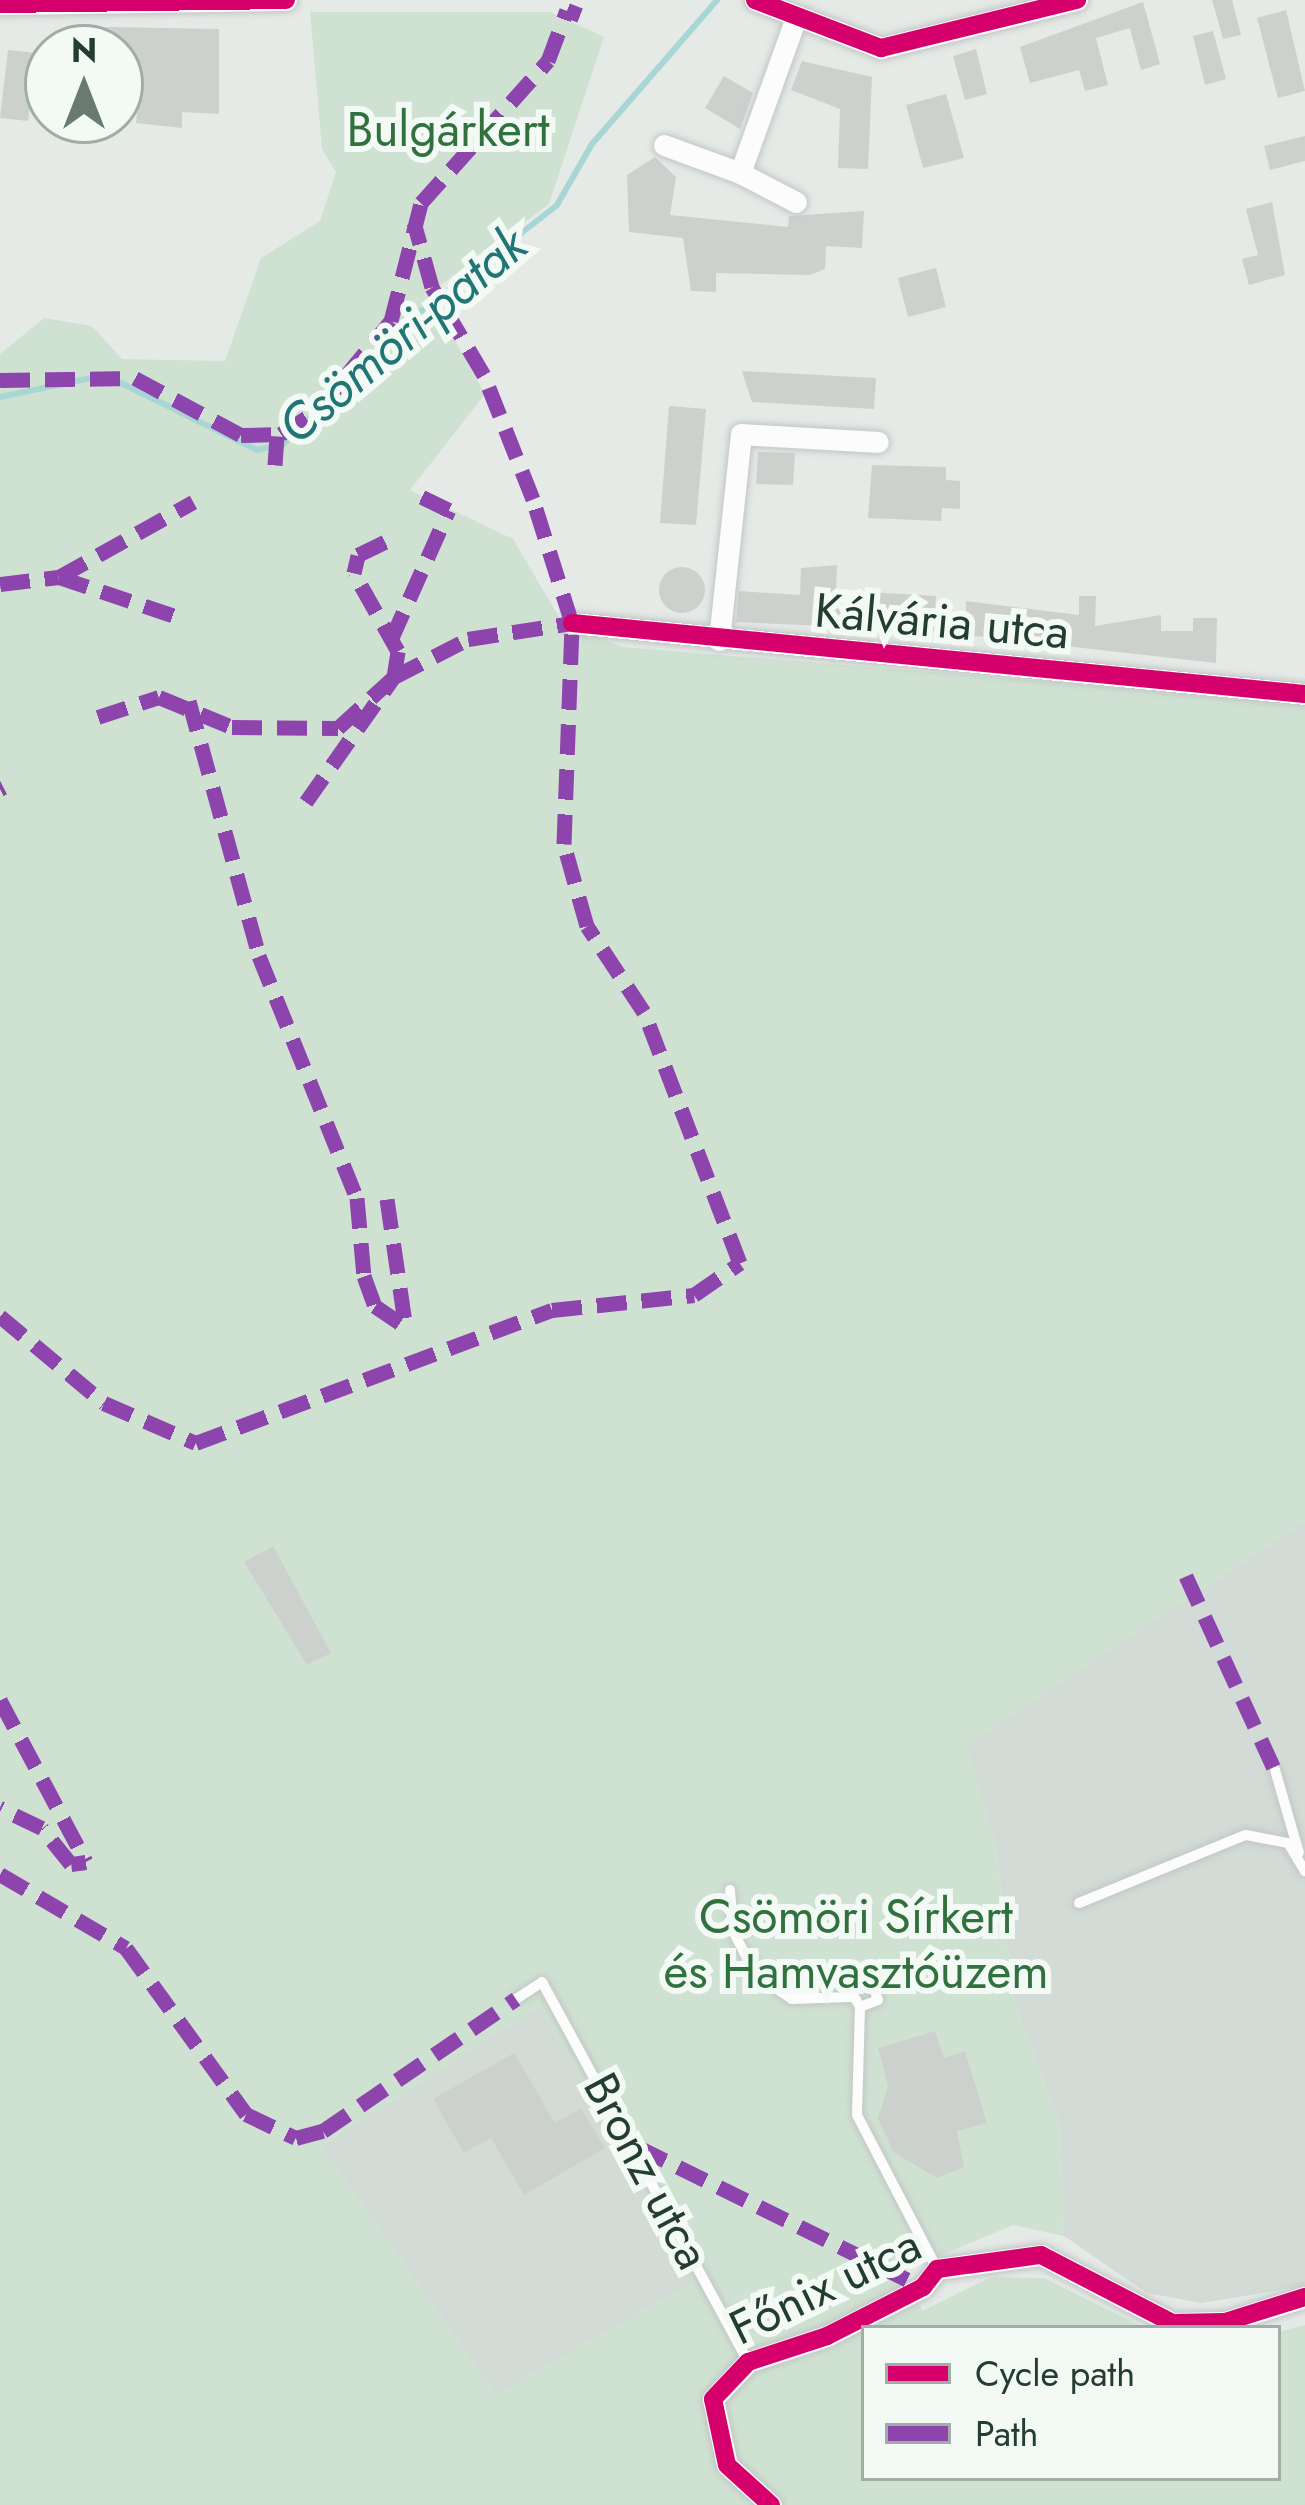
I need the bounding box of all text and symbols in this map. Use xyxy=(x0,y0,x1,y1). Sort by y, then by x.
north arrow xyxy=(24,24,144,144)
text: N xyxy=(71,27,97,74)
park label: Bulgárkert xyxy=(346,101,550,159)
water label: Csömöri-patak xyxy=(265,214,539,456)
street label: Kálvária utca xyxy=(812,581,1072,661)
park label: Csömöri Sírkert és Hamvasztóüzem xyxy=(663,1887,1049,2000)
street label: Bronz utca xyxy=(572,2063,722,2279)
street label: Főnix utca xyxy=(720,2215,930,2357)
legend xyxy=(861,2325,1281,2481)
text: Cycle path xyxy=(975,2347,1135,2399)
text: Path xyxy=(975,2407,1039,2459)

